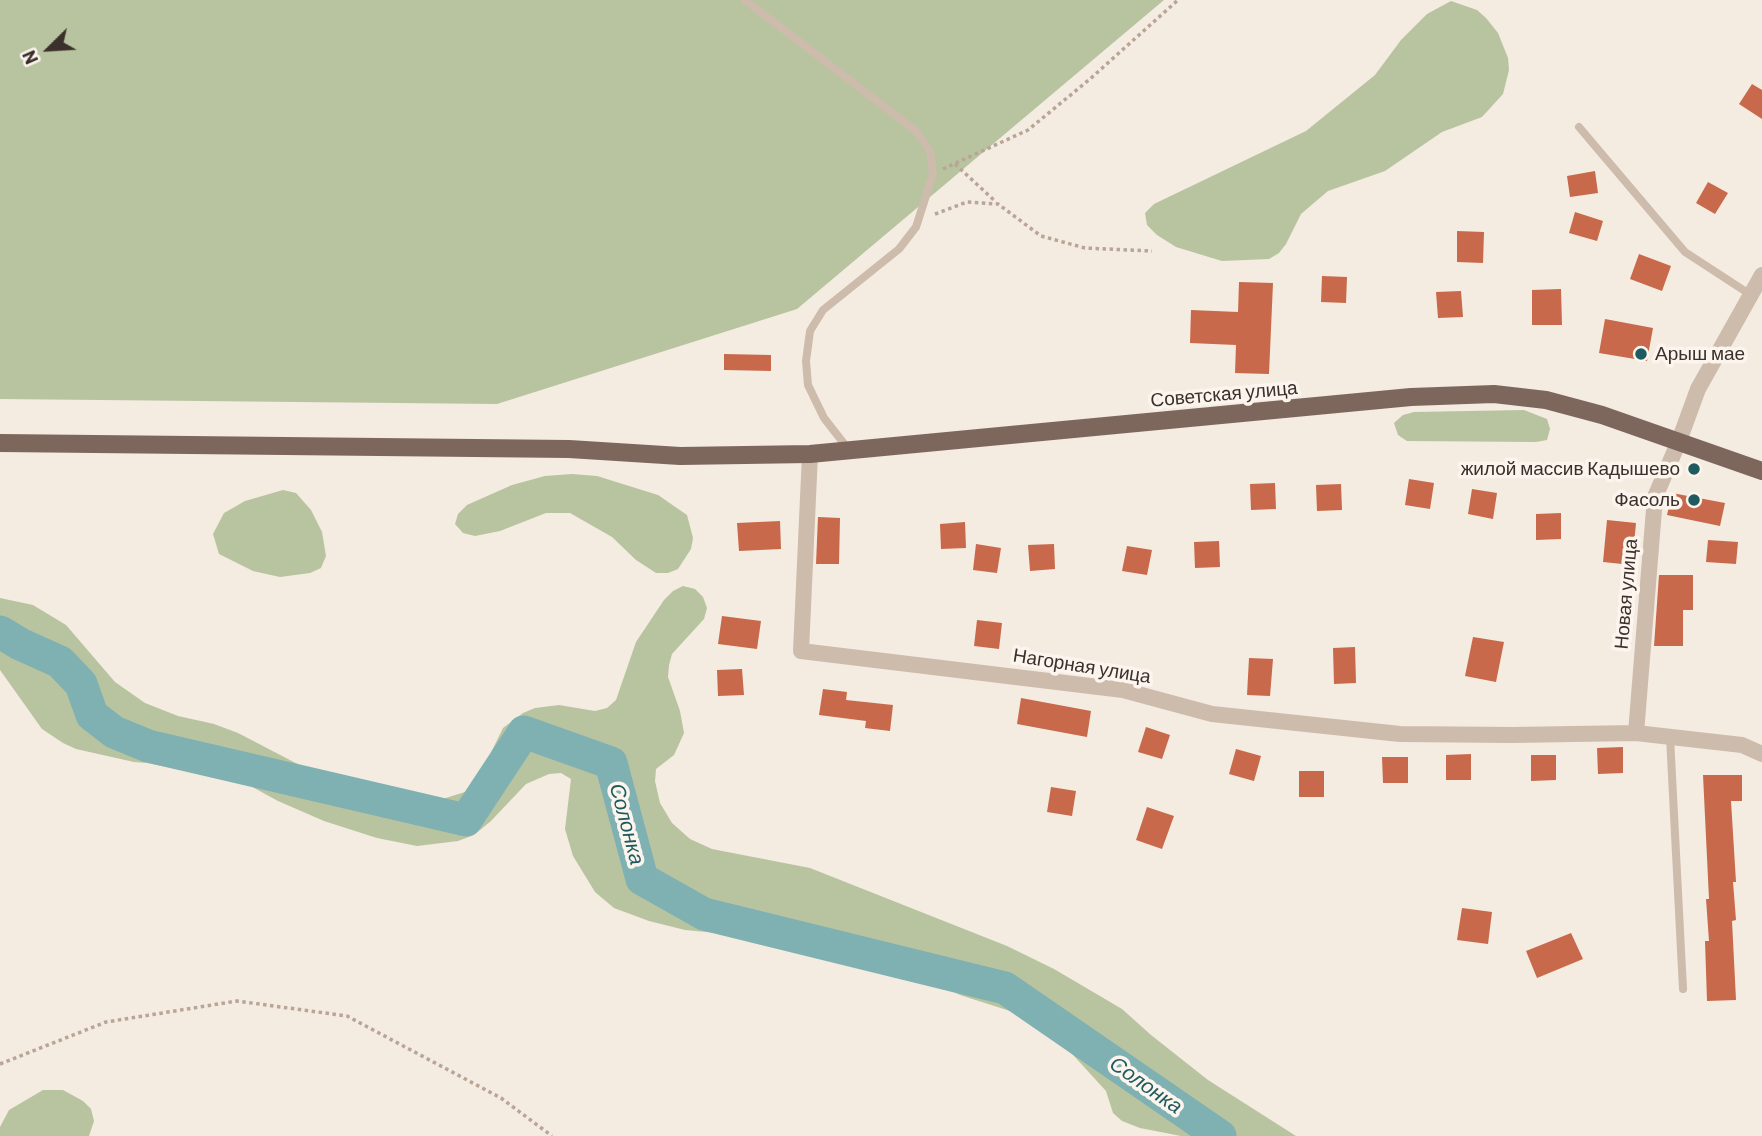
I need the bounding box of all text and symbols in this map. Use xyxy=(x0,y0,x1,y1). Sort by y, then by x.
north arrow xyxy=(14,14,84,84)
text: N xyxy=(16,47,42,68)
place label: Арыш мае xyxy=(1655,343,1745,365)
marker: Арыш мае xyxy=(1633,346,1649,362)
street label: Советская улица xyxy=(1149,376,1299,412)
place label: жилой массив Кадышево xyxy=(1461,458,1680,480)
marker: жилой массив Кадышево xyxy=(1686,461,1702,477)
place label: Фасоль xyxy=(1614,489,1680,511)
marker: Фасоль xyxy=(1686,492,1702,508)
street label: Новая улица xyxy=(1610,538,1642,650)
street label: Нагорная улица xyxy=(1011,644,1153,688)
water label: Солонка xyxy=(604,781,650,867)
water label: Солонка xyxy=(1105,1051,1187,1119)

